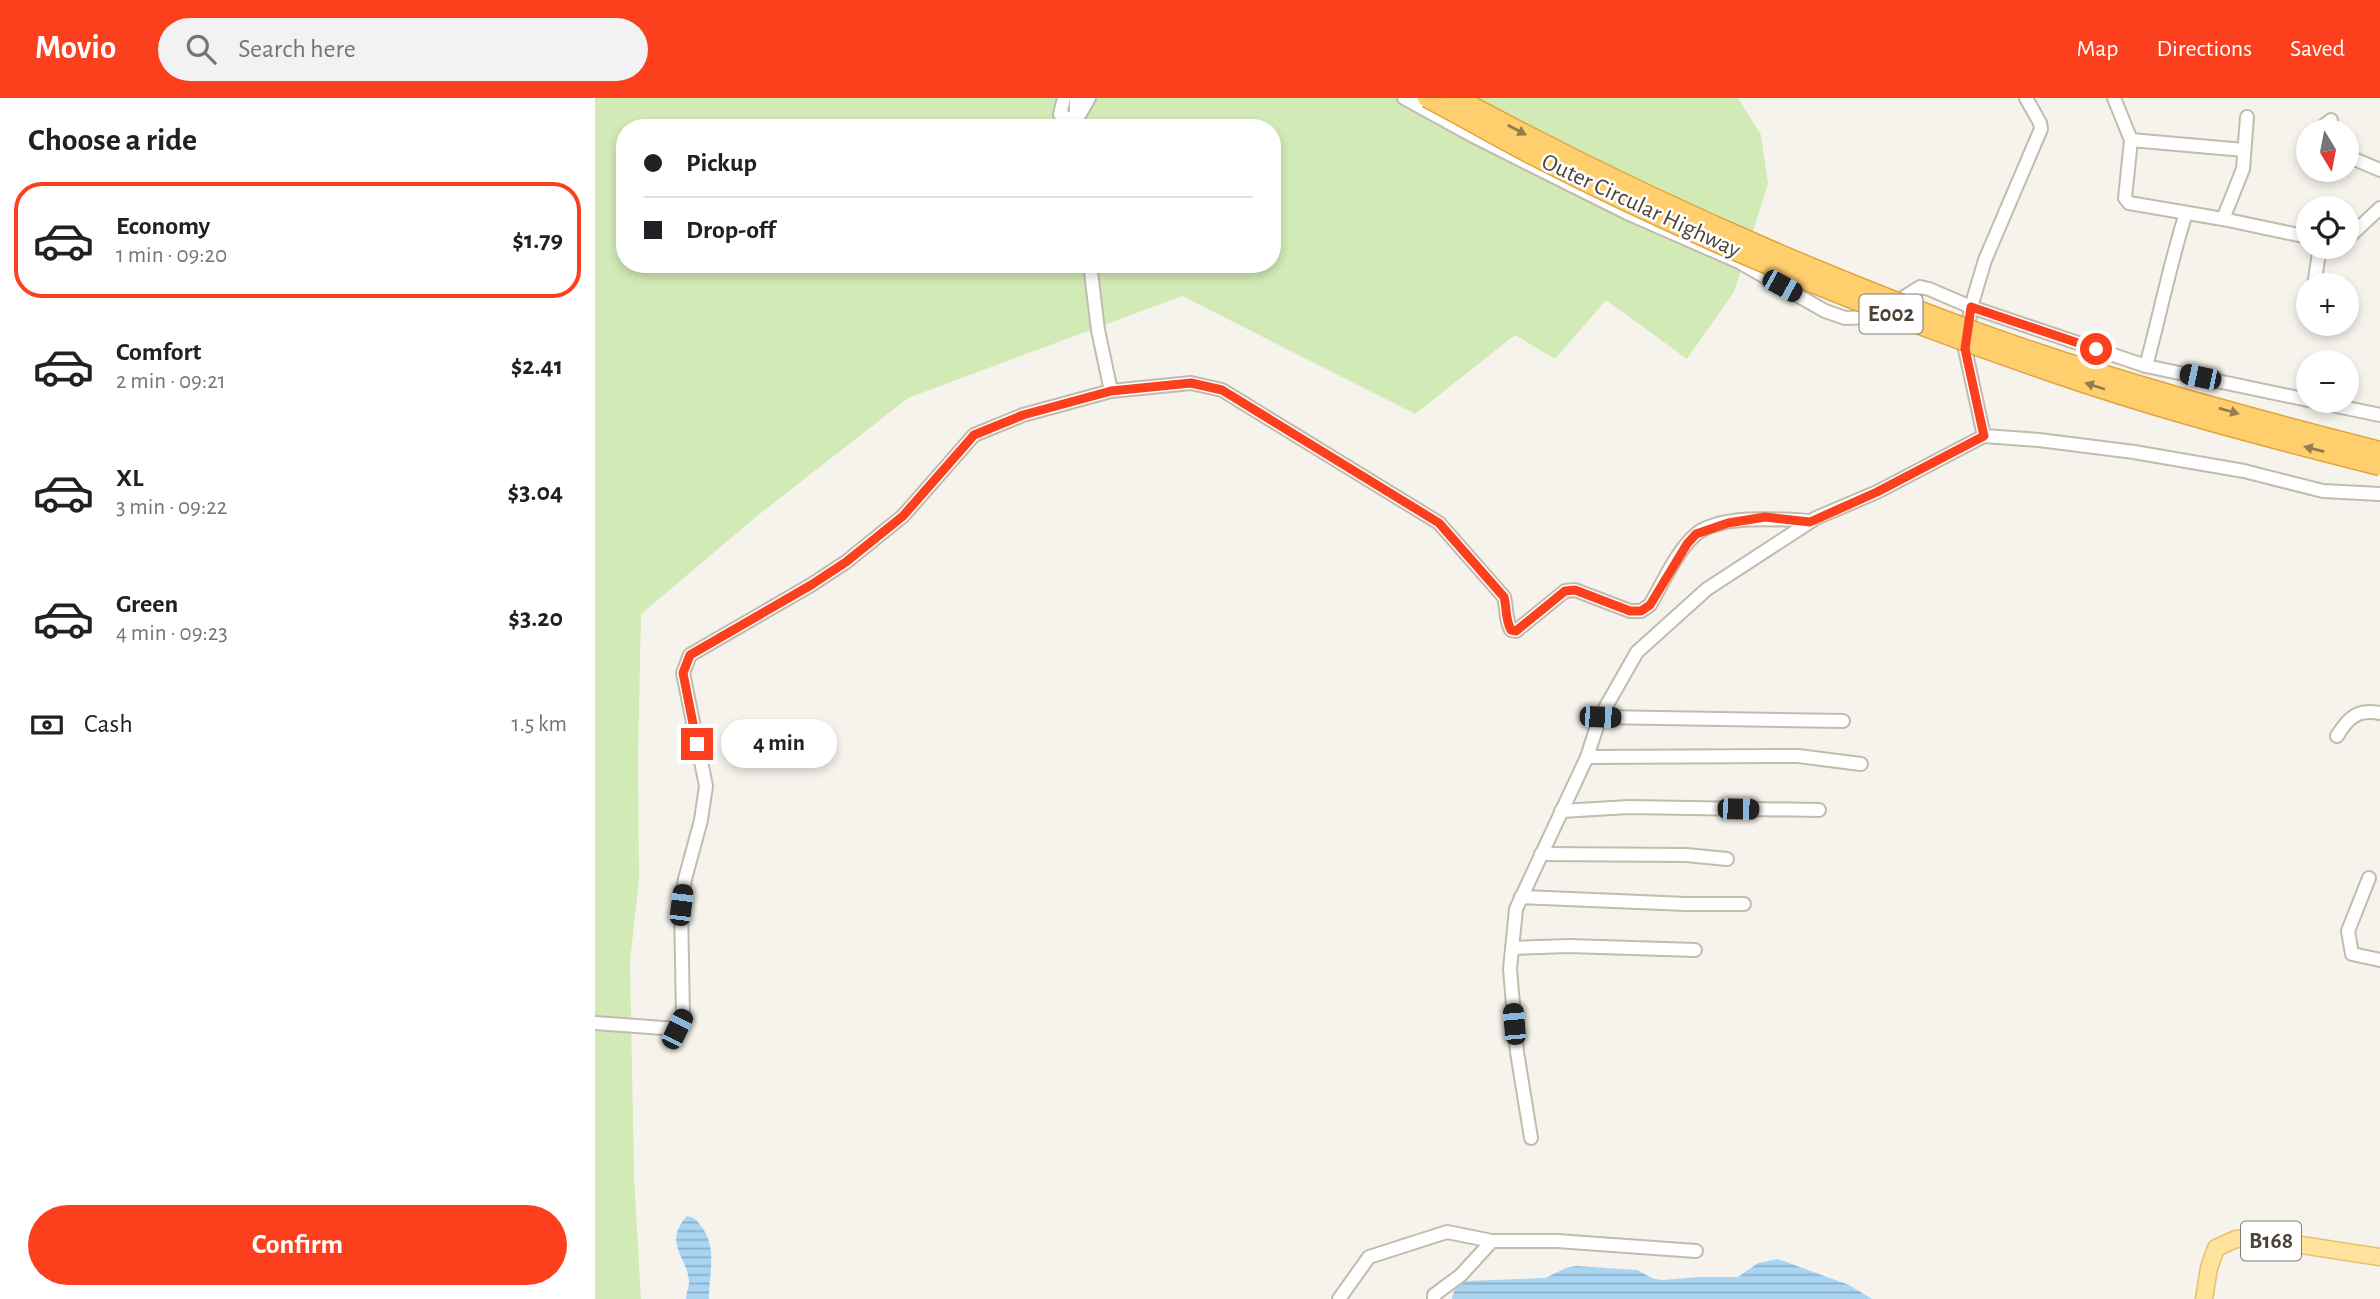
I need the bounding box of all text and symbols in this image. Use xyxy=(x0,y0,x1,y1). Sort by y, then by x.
search box xyxy=(158,18,648,81)
icon: search xyxy=(182,30,220,68)
text: Movio xyxy=(35,32,116,65)
text: Search here xyxy=(238,36,356,62)
text: Map xyxy=(2076,37,2118,61)
text: Directions xyxy=(2156,37,2252,61)
text: Saved xyxy=(2290,37,2345,61)
north arrow xyxy=(2296,119,2359,182)
map controls xyxy=(2296,119,2359,413)
text: Choose a ride xyxy=(28,124,197,156)
one-way arrow xyxy=(1507,125,1527,136)
street label: Outer Circular Highway xyxy=(1538,149,1744,263)
text: Pickup xyxy=(686,150,757,176)
button: locate xyxy=(2296,196,2359,259)
icon: car xyxy=(32,209,95,272)
text: Economy xyxy=(116,213,210,239)
text: Drop-off xyxy=(686,217,775,243)
text: $1.79 xyxy=(512,227,563,253)
text: 1 min · 09:20 xyxy=(116,244,227,267)
car xyxy=(1759,267,1806,305)
button: + xyxy=(2296,273,2359,336)
road number: E002 xyxy=(1859,294,1923,334)
route start xyxy=(2080,333,2112,365)
icon: car xyxy=(32,335,95,398)
text: Comfort xyxy=(116,339,201,365)
button: − xyxy=(2296,350,2359,413)
text: $2.41 xyxy=(511,353,563,379)
car xyxy=(2178,362,2223,392)
text: 2 min · 09:21 xyxy=(116,370,226,393)
one-way arrow xyxy=(2084,381,2105,391)
one-way arrow xyxy=(2218,406,2240,417)
one-way arrow xyxy=(2303,443,2325,454)
icon: car xyxy=(32,461,95,524)
text: XL xyxy=(116,465,143,491)
text: $3.04 xyxy=(508,479,563,505)
text: 3 min · 09:22 xyxy=(116,496,227,519)
icon: car xyxy=(32,587,95,650)
text: Green xyxy=(116,591,178,617)
text: $3.20 xyxy=(508,605,563,631)
text: 4 min · 09:23 xyxy=(116,622,228,645)
icon: cash xyxy=(28,706,66,744)
car xyxy=(1579,706,1622,728)
text: Cash xyxy=(84,711,133,737)
text: 1.5 km xyxy=(512,713,567,736)
callout: 4 min xyxy=(721,720,837,768)
route end xyxy=(681,728,713,760)
text: 4 min xyxy=(753,732,805,755)
car xyxy=(1717,798,1760,820)
car xyxy=(669,883,694,927)
car xyxy=(1502,1002,1527,1046)
car xyxy=(659,1006,696,1052)
button: Confirm xyxy=(28,1205,567,1285)
road number: B168 xyxy=(2241,1222,2301,1260)

